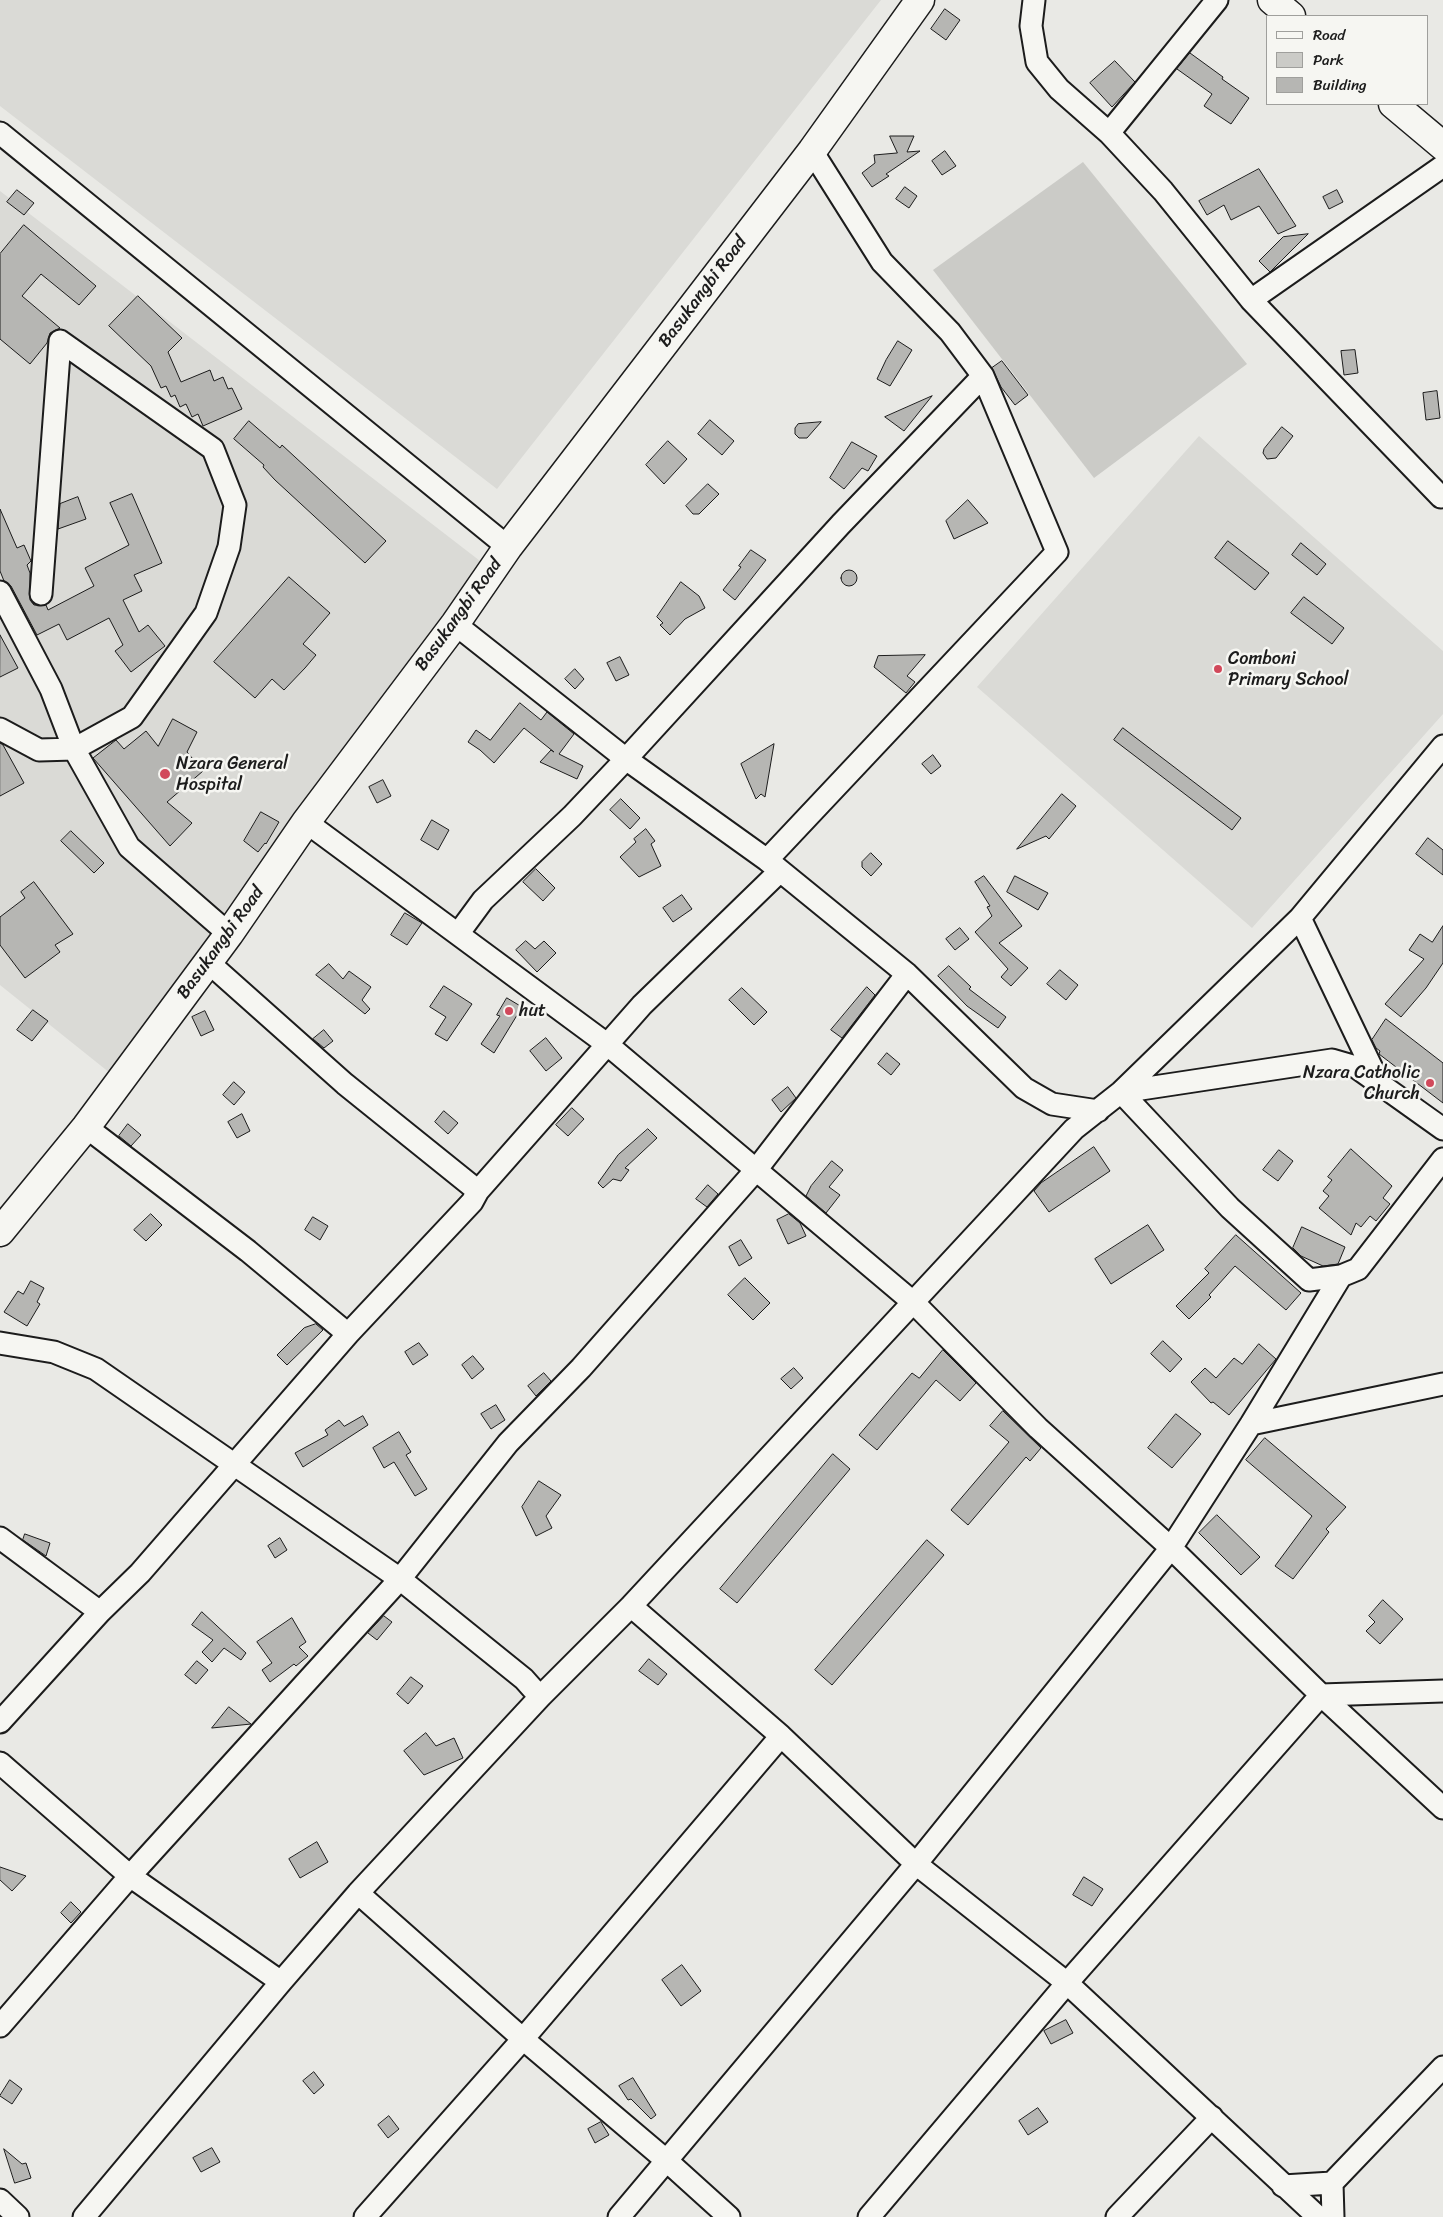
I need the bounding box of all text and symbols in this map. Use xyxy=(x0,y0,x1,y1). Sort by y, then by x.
legend xyxy=(1266,15,1428,105)
text: Road xyxy=(1313,22,1345,48)
text: Park xyxy=(1313,47,1344,73)
text: Building xyxy=(1313,72,1367,98)
street label: Basukangbi Road xyxy=(654,232,752,352)
street label: Basukangbi Road xyxy=(411,555,507,675)
place label: Comboni Primary School xyxy=(1228,648,1349,691)
marker: Comboni Primary School xyxy=(1212,663,1224,675)
place label: Nzara General Hospital xyxy=(176,753,288,796)
marker: Nzara General Hospital xyxy=(158,767,172,781)
street label: Basukangbi Road xyxy=(173,883,269,1003)
place label: hut xyxy=(519,1000,546,1022)
marker: hut xyxy=(503,1005,515,1017)
place label: Nzara Catholic Church xyxy=(1303,1062,1420,1104)
marker: Nzara Catholic Church xyxy=(1424,1077,1436,1089)

